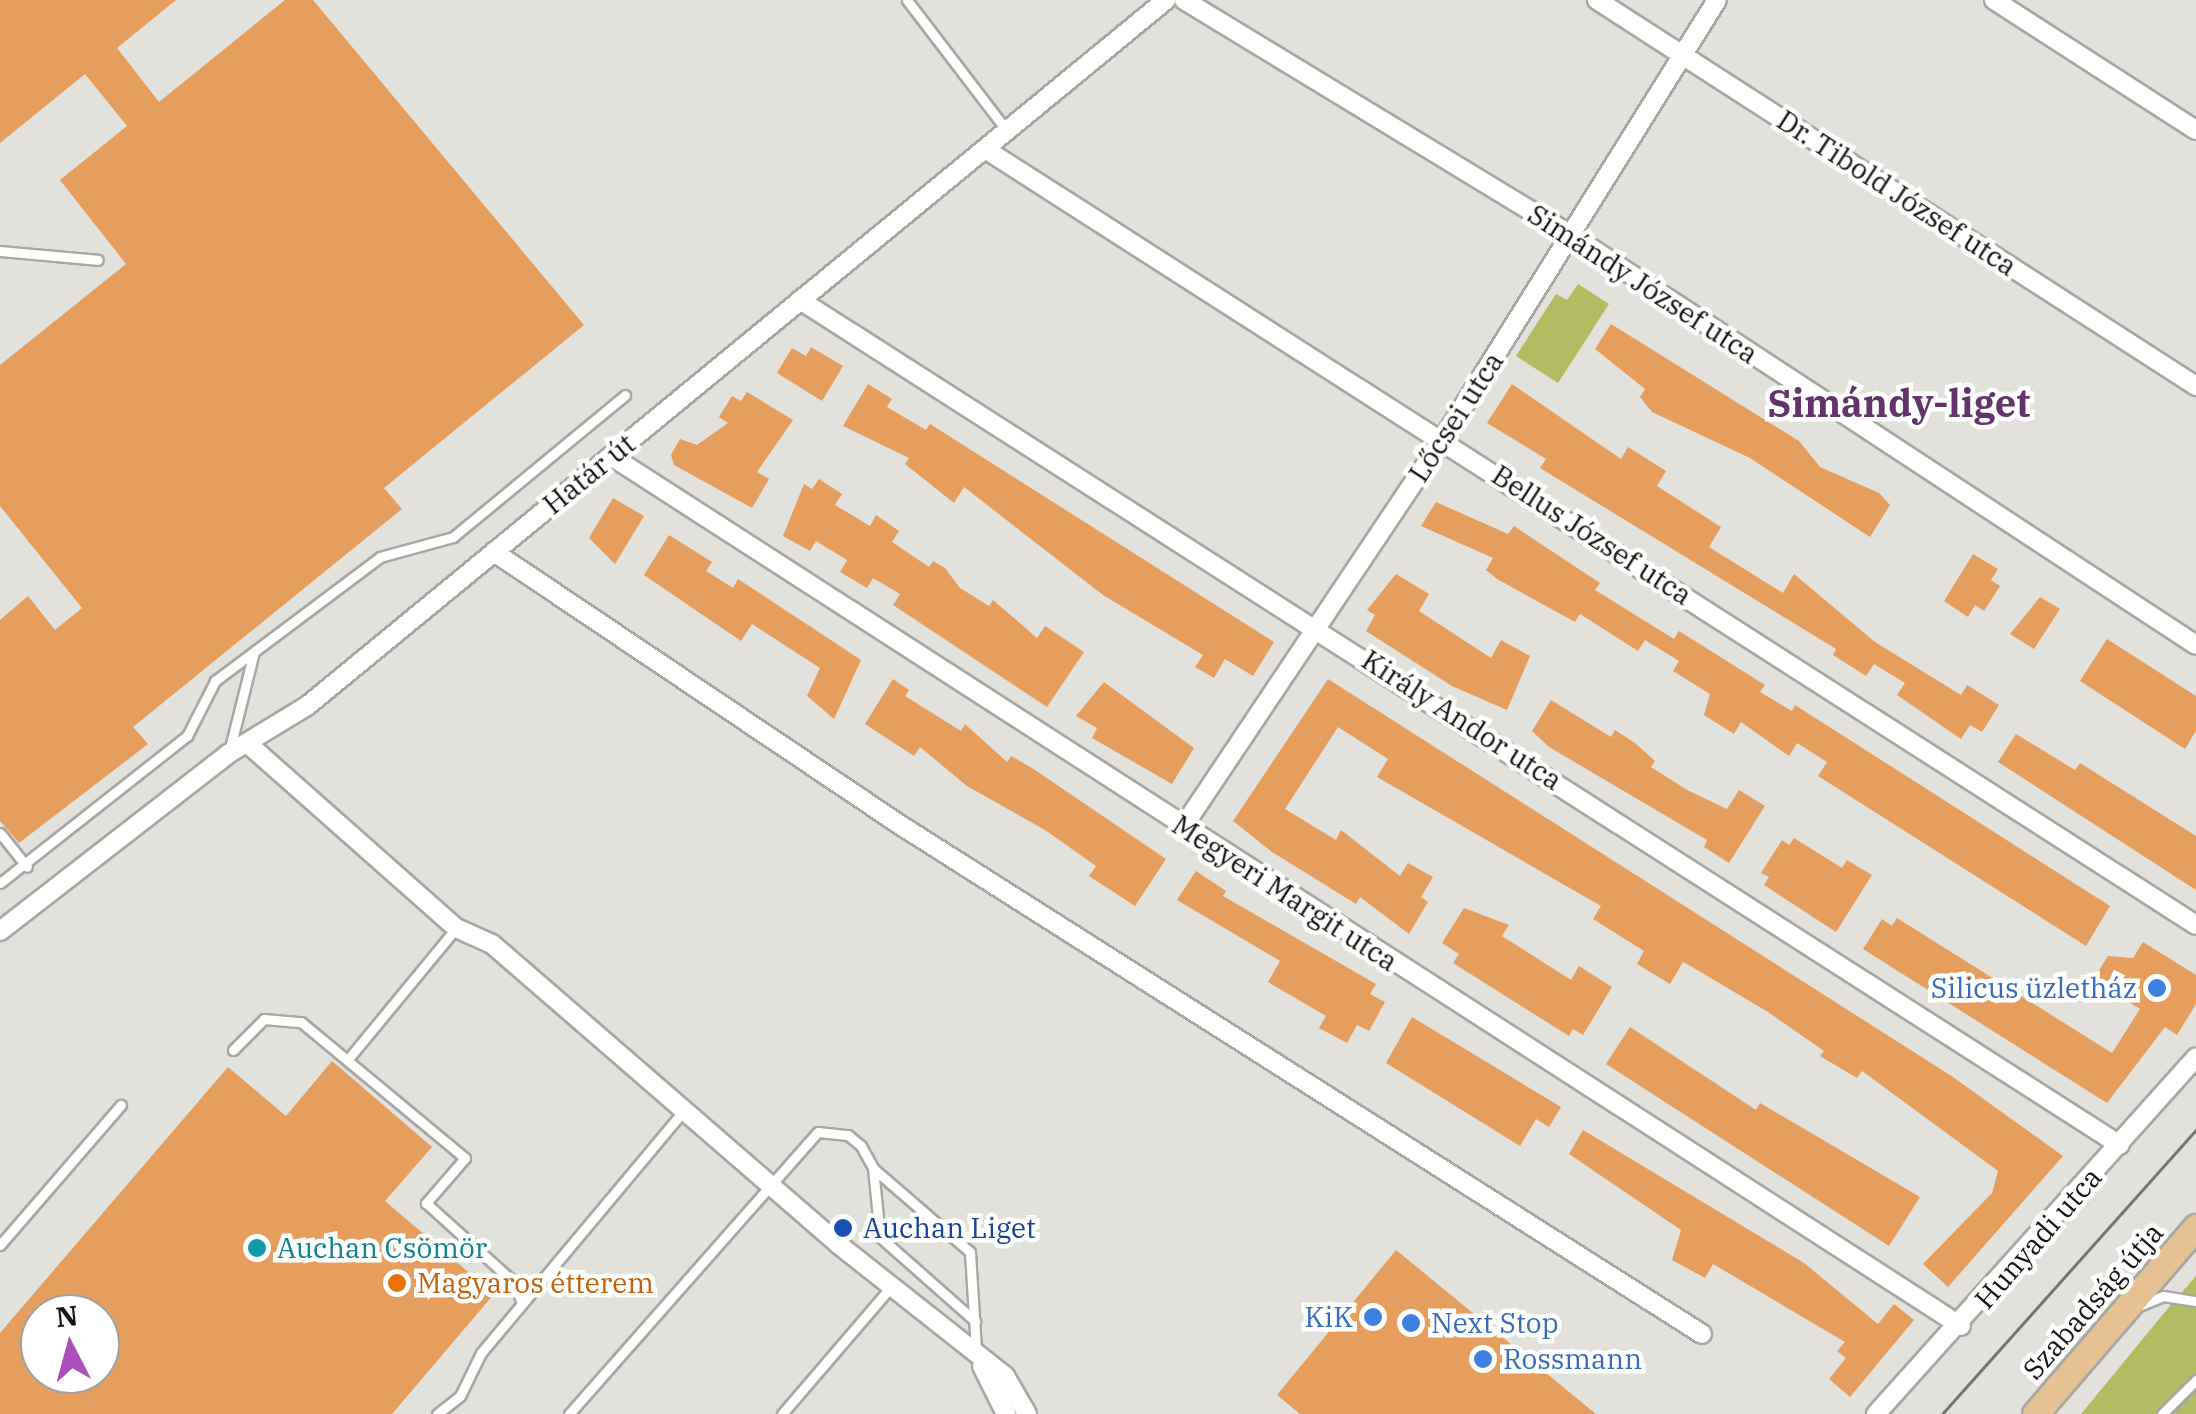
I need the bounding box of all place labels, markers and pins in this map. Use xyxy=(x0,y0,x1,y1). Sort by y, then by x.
place label: Silicus üzletház xyxy=(1931,971,2137,1005)
marker: Silicus üzletház xyxy=(2146,977,2168,999)
place label: Auchan Liget xyxy=(863,1211,1036,1245)
marker: Auchan Liget xyxy=(832,1217,854,1239)
place label: Auchan Csömör xyxy=(277,1231,487,1265)
marker: Auchan Csömör xyxy=(246,1237,268,1259)
place label: Magyaros étterem xyxy=(417,1266,654,1300)
marker: Magyaros étterem xyxy=(386,1272,408,1294)
place label: KiK xyxy=(1305,1300,1353,1334)
marker: KiK xyxy=(1362,1306,1384,1328)
place label: Next Stop xyxy=(1431,1306,1559,1340)
marker: Next Stop xyxy=(1400,1312,1422,1334)
place label: Rossmann xyxy=(1503,1342,1642,1376)
marker: Rossmann xyxy=(1472,1348,1494,1370)

